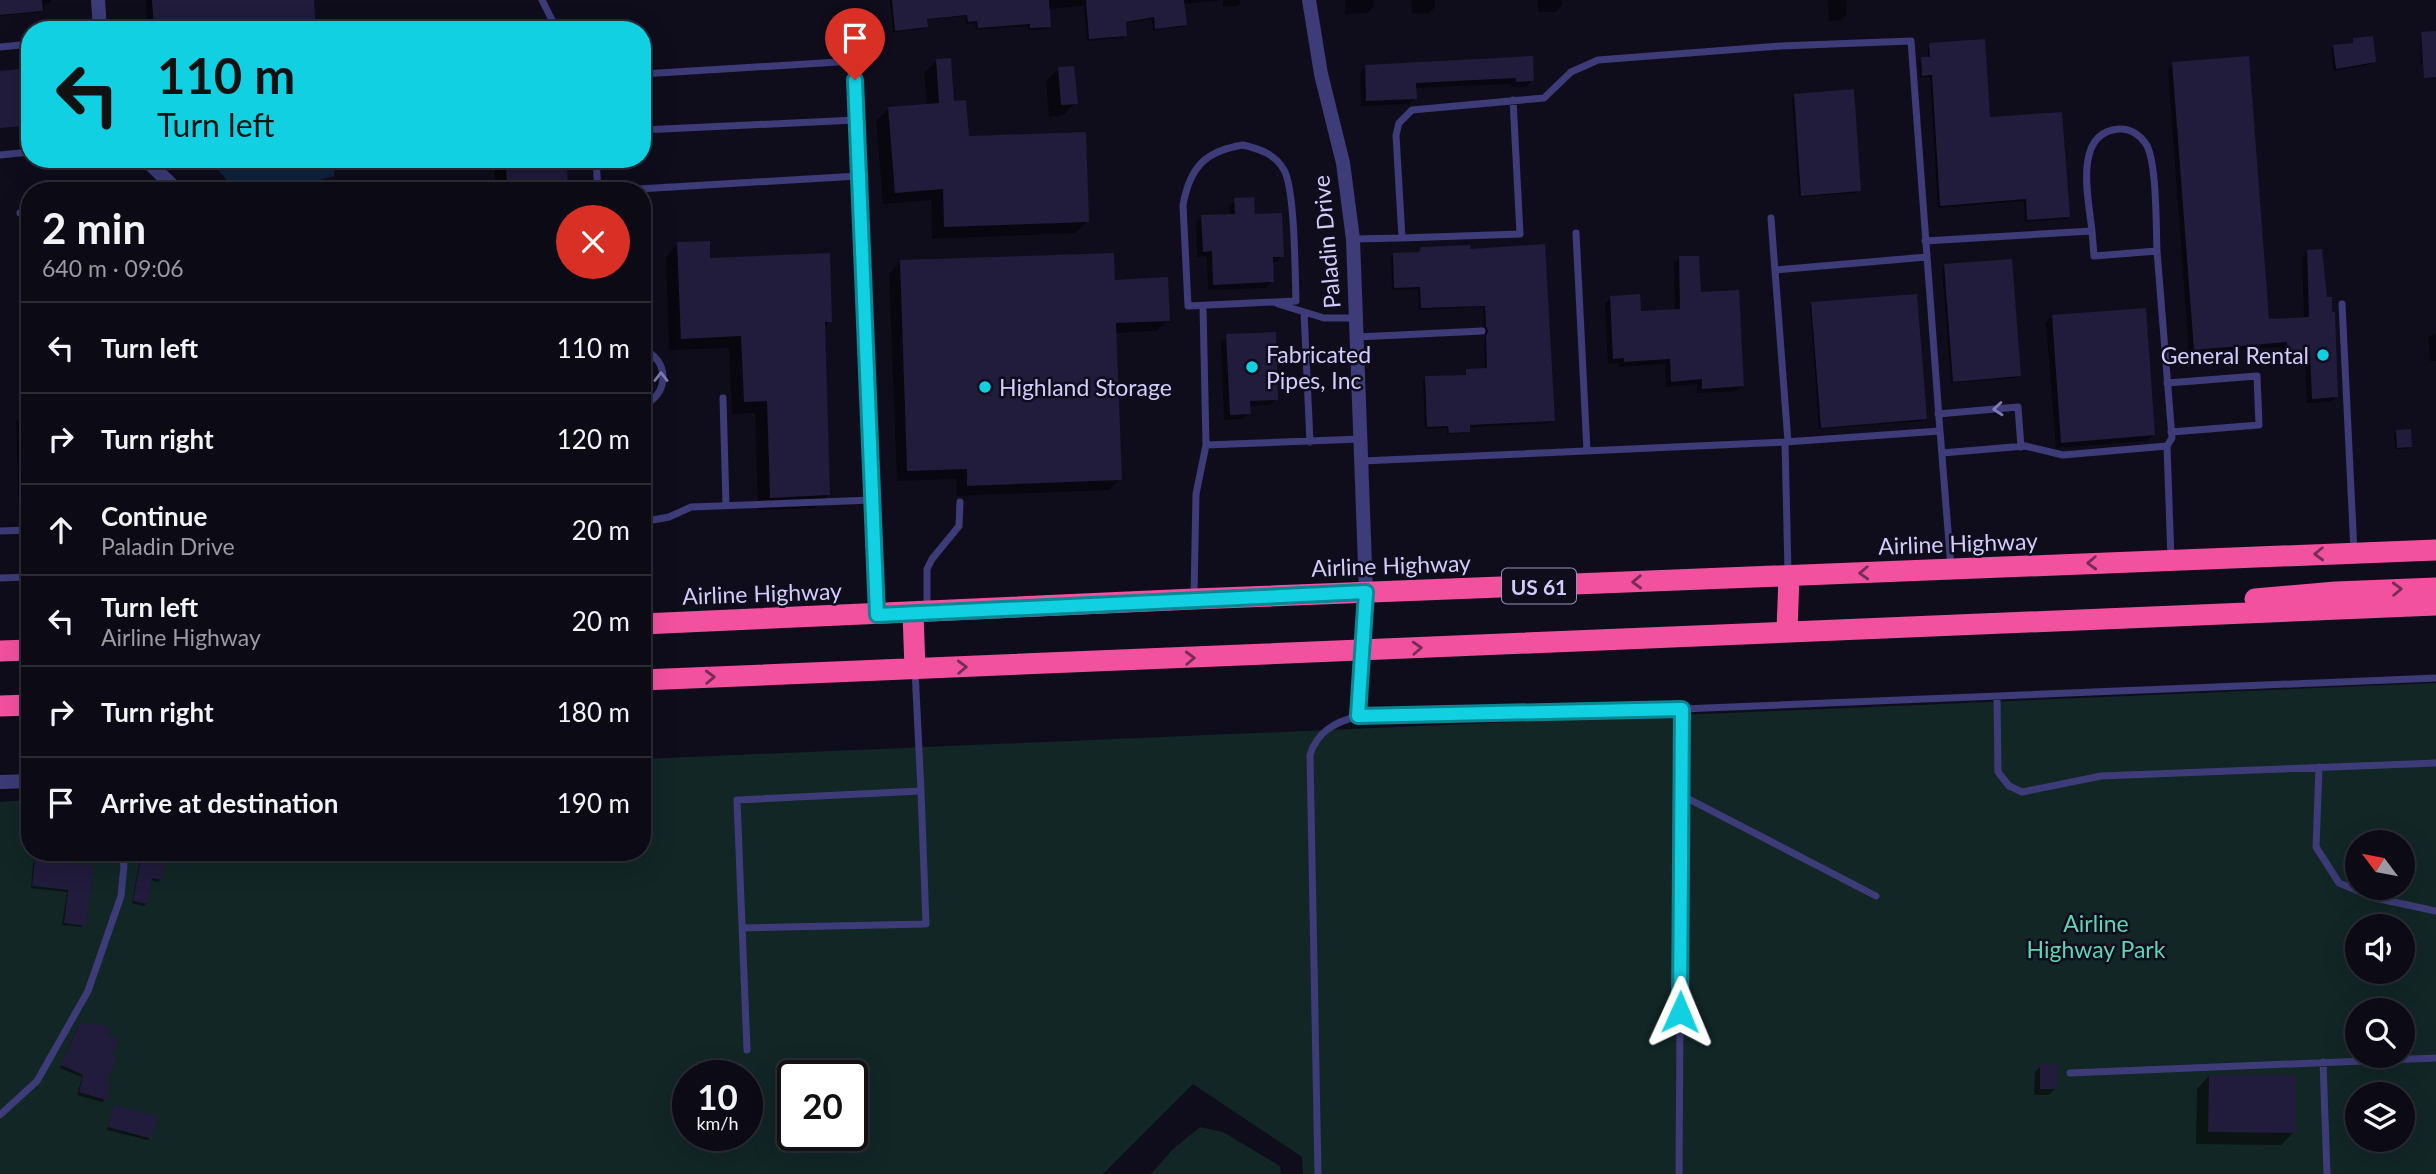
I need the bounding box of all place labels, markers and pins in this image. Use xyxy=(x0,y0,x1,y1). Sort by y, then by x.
pin xyxy=(825,8,885,80)
place label: Fabricated Pipes, Inc xyxy=(1266,340,1371,394)
place label: General Rental xyxy=(2161,341,2309,369)
marker: General Rental xyxy=(2315,347,2331,363)
marker: Fabricated Pipes, Inc xyxy=(1244,359,1260,375)
place label: Highland Storage xyxy=(999,373,1172,401)
marker: Highland Storage xyxy=(977,379,993,395)

